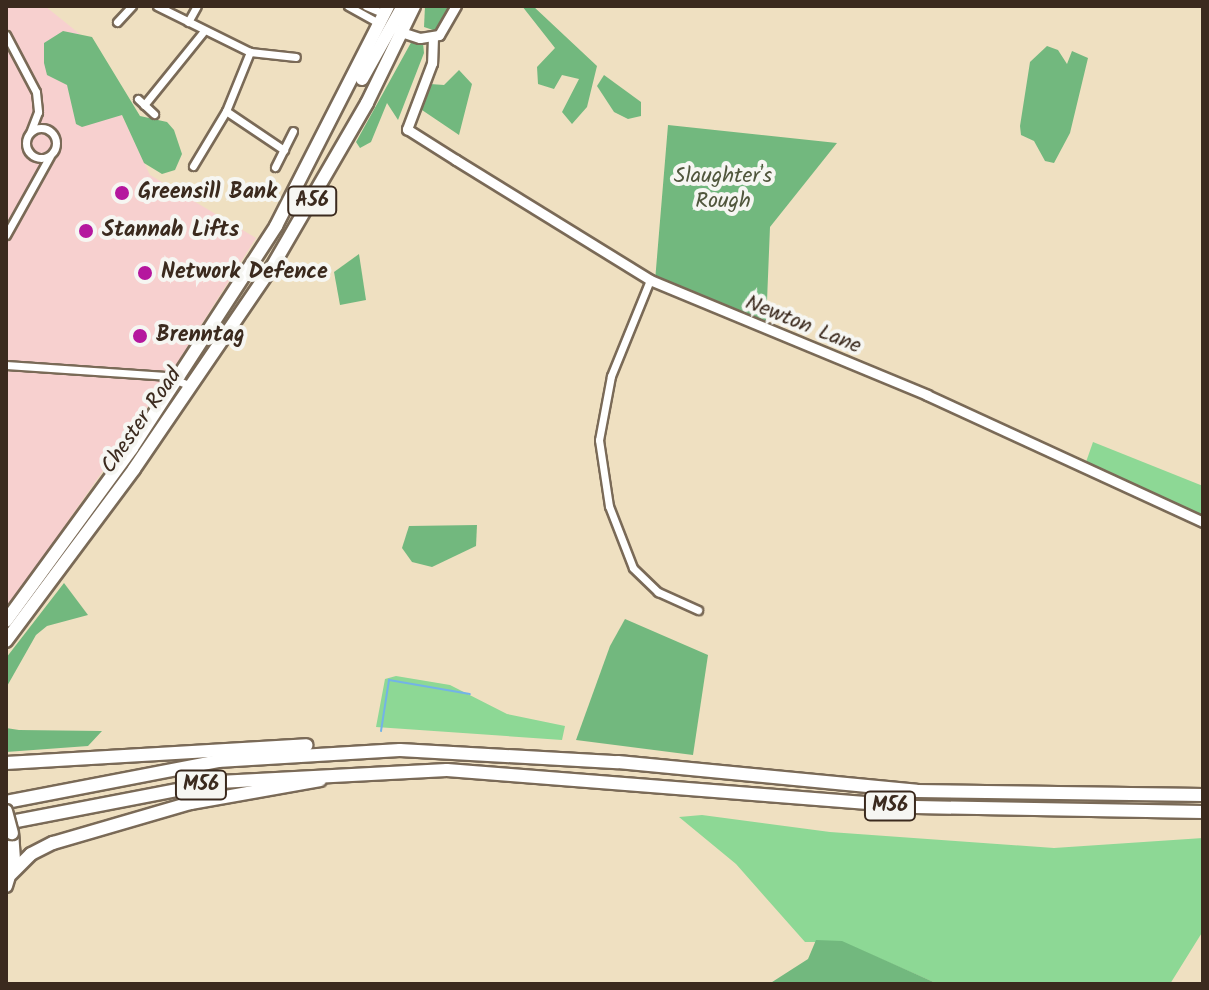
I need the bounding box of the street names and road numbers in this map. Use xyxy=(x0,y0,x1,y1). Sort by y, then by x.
road number: A56 xyxy=(286,185,338,217)
street label: Newton Lane xyxy=(741,290,865,360)
street label: Chester Road xyxy=(96,363,188,479)
road number: M56 xyxy=(173,769,229,801)
road number: M56 xyxy=(862,790,918,822)

